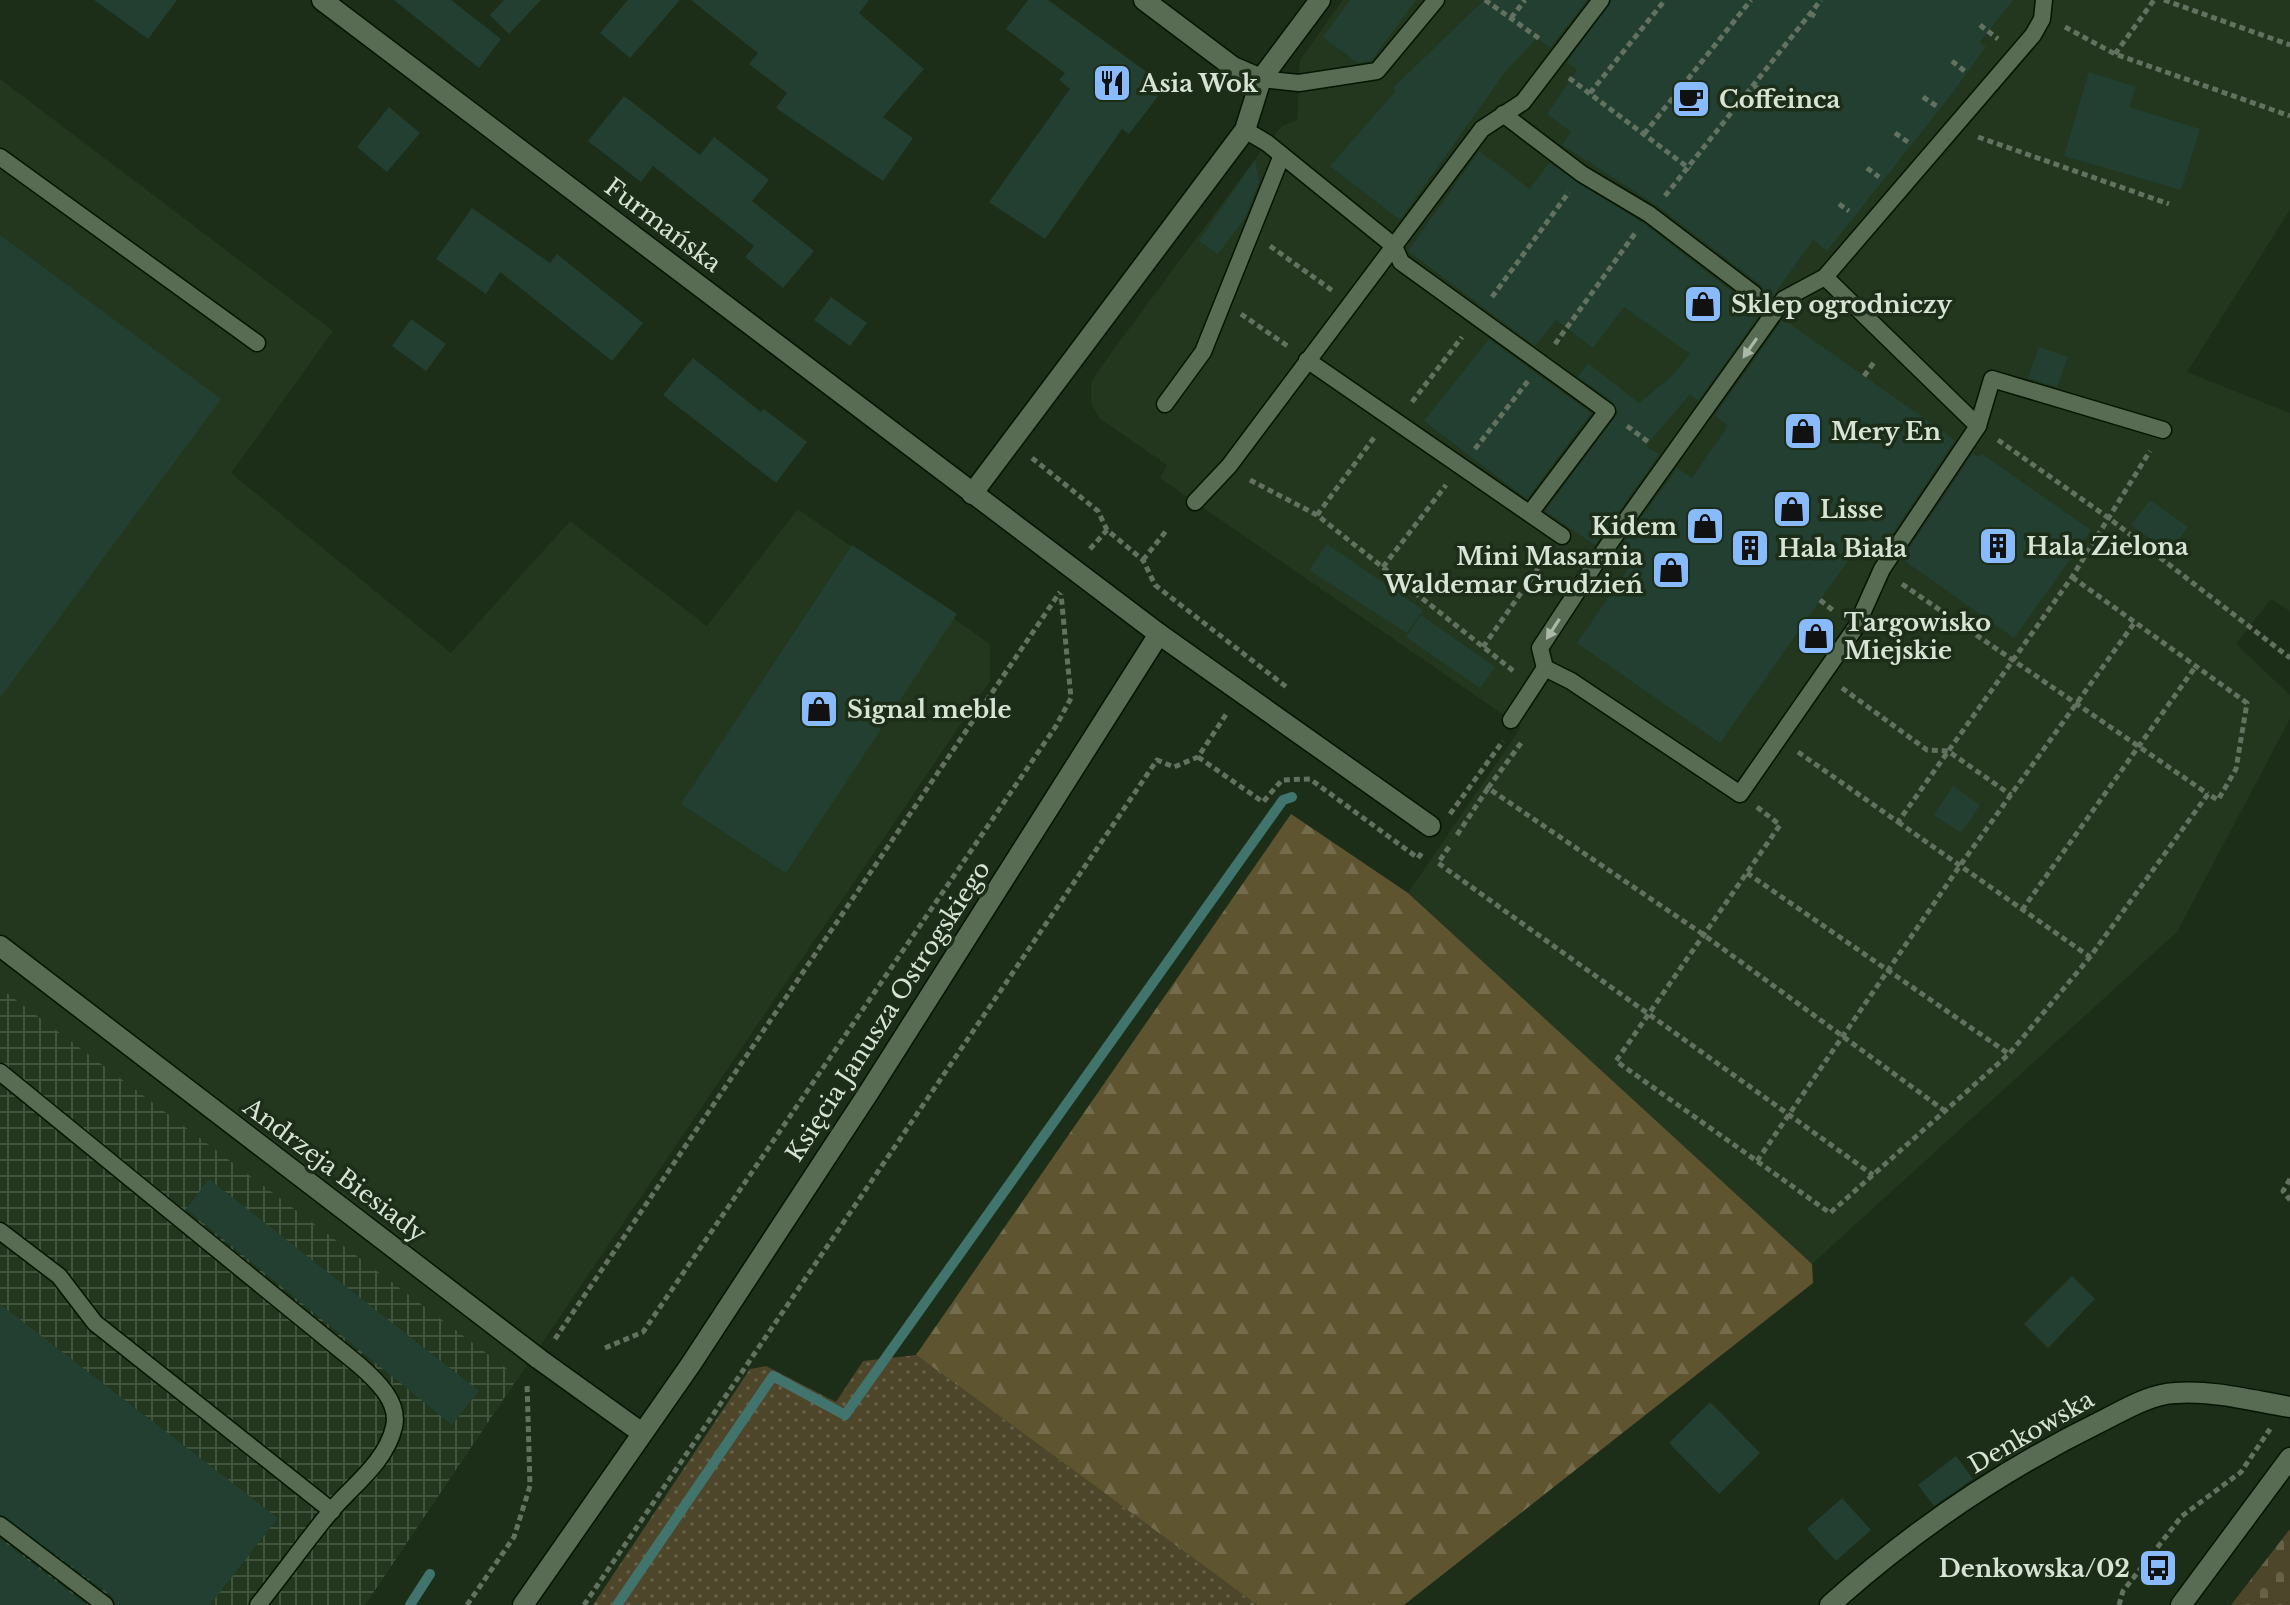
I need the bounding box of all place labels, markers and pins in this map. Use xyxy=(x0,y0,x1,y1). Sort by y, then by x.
restaurant icon: Asia Wok xyxy=(1091,62,1133,104)
place label: Asia Wok xyxy=(1139,69,1259,98)
cafe icon: Coffeinca xyxy=(1670,78,1712,120)
place label: Coffeinca xyxy=(1719,85,1840,114)
shop icon: Sklep ogrodniczy xyxy=(1682,283,1724,325)
place label: Sklep ogrodniczy xyxy=(1731,290,1953,319)
shop icon: Mery En xyxy=(1782,410,1824,452)
place label: Mery En xyxy=(1831,417,1941,446)
shop icon: Lisse xyxy=(1771,488,1813,530)
place label: Lisse xyxy=(1820,495,1883,524)
shop icon: Kidem xyxy=(1684,505,1726,547)
place label: Kidem xyxy=(1591,512,1677,541)
building icon: Hala Zielona xyxy=(1977,525,2019,567)
building icon: Hala Biała xyxy=(1729,527,1771,569)
place label: Hala Zielona xyxy=(2026,532,2189,561)
place label: Hala Biała xyxy=(1778,534,1907,563)
place label: Mini Masarnia Waldemar Grudzień xyxy=(1383,542,1644,599)
shop icon: Mini Masarnia Waldemar Grudzień xyxy=(1650,549,1692,591)
place label: Targowisko Miejskie xyxy=(1844,608,1991,665)
shop icon: Targowisko Miejskie xyxy=(1795,615,1837,657)
shop icon: Signal meble xyxy=(798,688,840,730)
place label: Signal meble xyxy=(847,695,1012,724)
bus stop icon: Denkowska/02 xyxy=(2137,1547,2179,1589)
place label: Denkowska/02 xyxy=(1939,1554,2130,1583)

